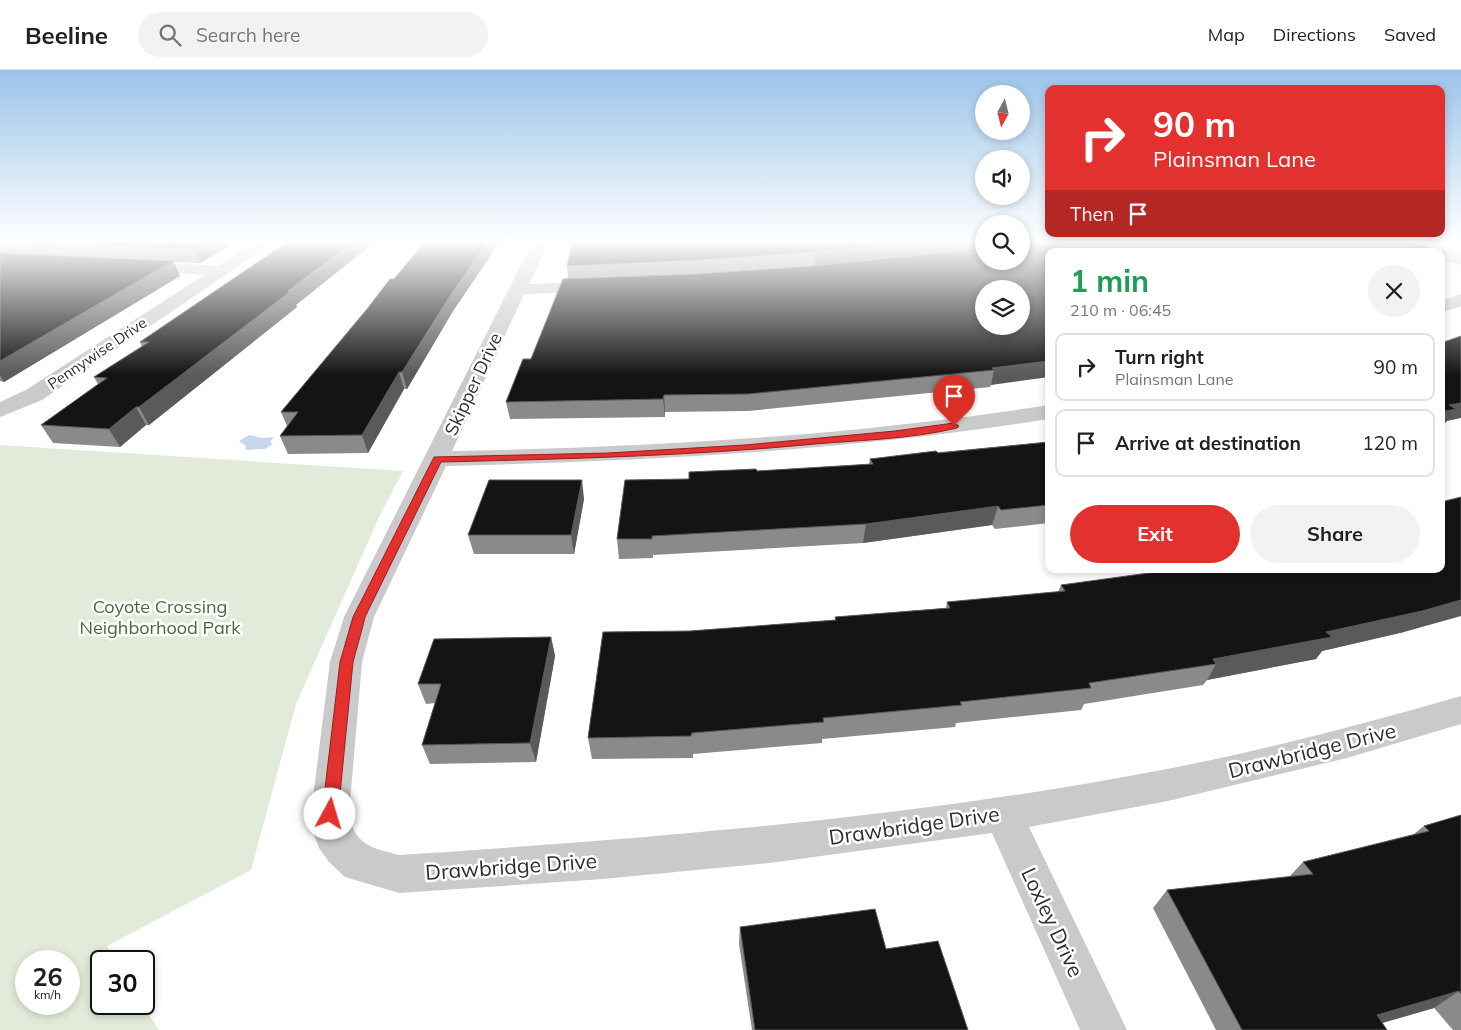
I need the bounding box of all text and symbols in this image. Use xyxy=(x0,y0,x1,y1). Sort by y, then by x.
search box xyxy=(138,12,488,57)
text: Beeline xyxy=(25,20,108,50)
icon: search xyxy=(156,21,184,49)
text: Search here xyxy=(196,23,300,47)
text: Map xyxy=(1208,23,1245,46)
text: Directions xyxy=(1273,23,1356,46)
text: Saved xyxy=(1384,23,1436,46)
north arrow xyxy=(975,85,1030,140)
map controls xyxy=(975,85,1030,335)
text: 90 m xyxy=(1153,102,1236,146)
icon: right xyxy=(1070,105,1135,170)
text: Plainsman Lane xyxy=(1153,145,1316,173)
button: sound xyxy=(975,150,1030,205)
icon: arrive xyxy=(1124,200,1152,228)
text: Then xyxy=(1070,202,1114,226)
button: search xyxy=(975,215,1030,270)
text: 1 min xyxy=(1070,262,1149,300)
button: close xyxy=(1368,265,1420,317)
button: layers xyxy=(975,280,1030,335)
text: 210 m · 06:45 xyxy=(1070,300,1171,320)
street label: Pennywise Drive xyxy=(44,313,150,393)
street label: Skipper Drive xyxy=(439,329,507,439)
text: Turn right xyxy=(1115,345,1204,369)
icon: right xyxy=(1072,353,1100,381)
text: 90 m xyxy=(1374,355,1418,379)
text: Plainsman Lane xyxy=(1115,369,1234,389)
pin xyxy=(933,375,975,426)
icon: arrive xyxy=(940,382,968,410)
icon: arrive xyxy=(1072,429,1100,457)
text: Arrive at destination xyxy=(1115,431,1301,455)
text: 120 m xyxy=(1362,431,1418,455)
button: Exit xyxy=(1070,505,1240,563)
button: Share xyxy=(1250,505,1420,563)
park label: Coyote Crossing Neighborhood Park xyxy=(79,595,241,639)
street label: Drawbridge Drive xyxy=(1225,717,1399,783)
position arrow xyxy=(303,787,355,839)
street label: Drawbridge Drive xyxy=(827,800,1001,850)
street label: Drawbridge Drive xyxy=(424,847,598,885)
street label: Loxley Drive xyxy=(1016,863,1090,981)
speed limit sign: 30 xyxy=(90,950,155,1015)
text: 26 xyxy=(32,961,63,992)
text: km/h xyxy=(34,987,61,1002)

